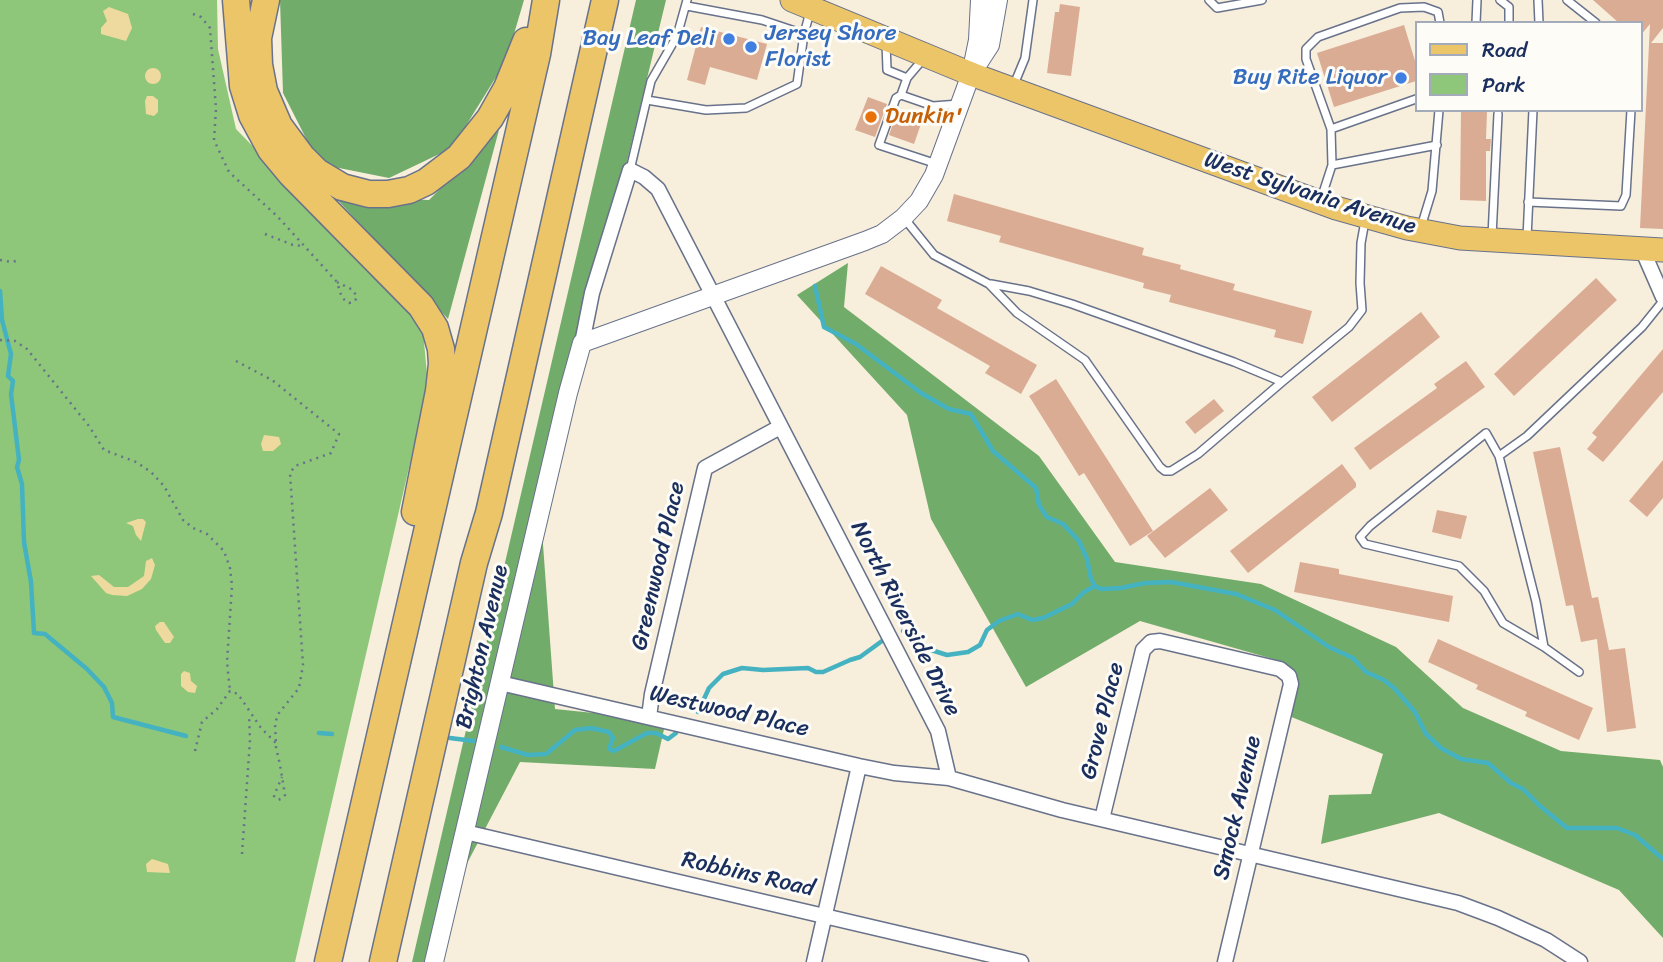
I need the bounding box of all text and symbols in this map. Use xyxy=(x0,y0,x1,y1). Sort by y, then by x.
place label: Jersey Shore Florist xyxy=(765,20,897,74)
legend xyxy=(1414,21,1642,112)
place label: Bay Leaf Deli xyxy=(582,25,715,53)
marker: Bay Leaf Deli xyxy=(721,31,737,47)
text: Road xyxy=(1482,31,1527,69)
marker: Jersey Shore Florist xyxy=(743,39,759,55)
place label: Buy Rite Liquor xyxy=(1233,64,1387,92)
text: Park xyxy=(1482,66,1525,104)
marker: Buy Rite Liquor xyxy=(1393,70,1409,86)
place label: Dunkin' xyxy=(885,103,963,131)
marker: Dunkin' xyxy=(863,109,879,125)
street label: West Sylvania Avenue xyxy=(1201,147,1419,241)
street label: Greenwood Place xyxy=(626,479,692,653)
street label: North Riverside Drive xyxy=(844,517,966,721)
street label: Brighton Avenue xyxy=(451,562,515,732)
street label: Grove Place xyxy=(1075,660,1131,782)
street label: Westwood Place xyxy=(647,680,811,744)
street label: Smock Avenue xyxy=(1208,733,1268,883)
street label: Robbins Road xyxy=(679,846,817,904)

